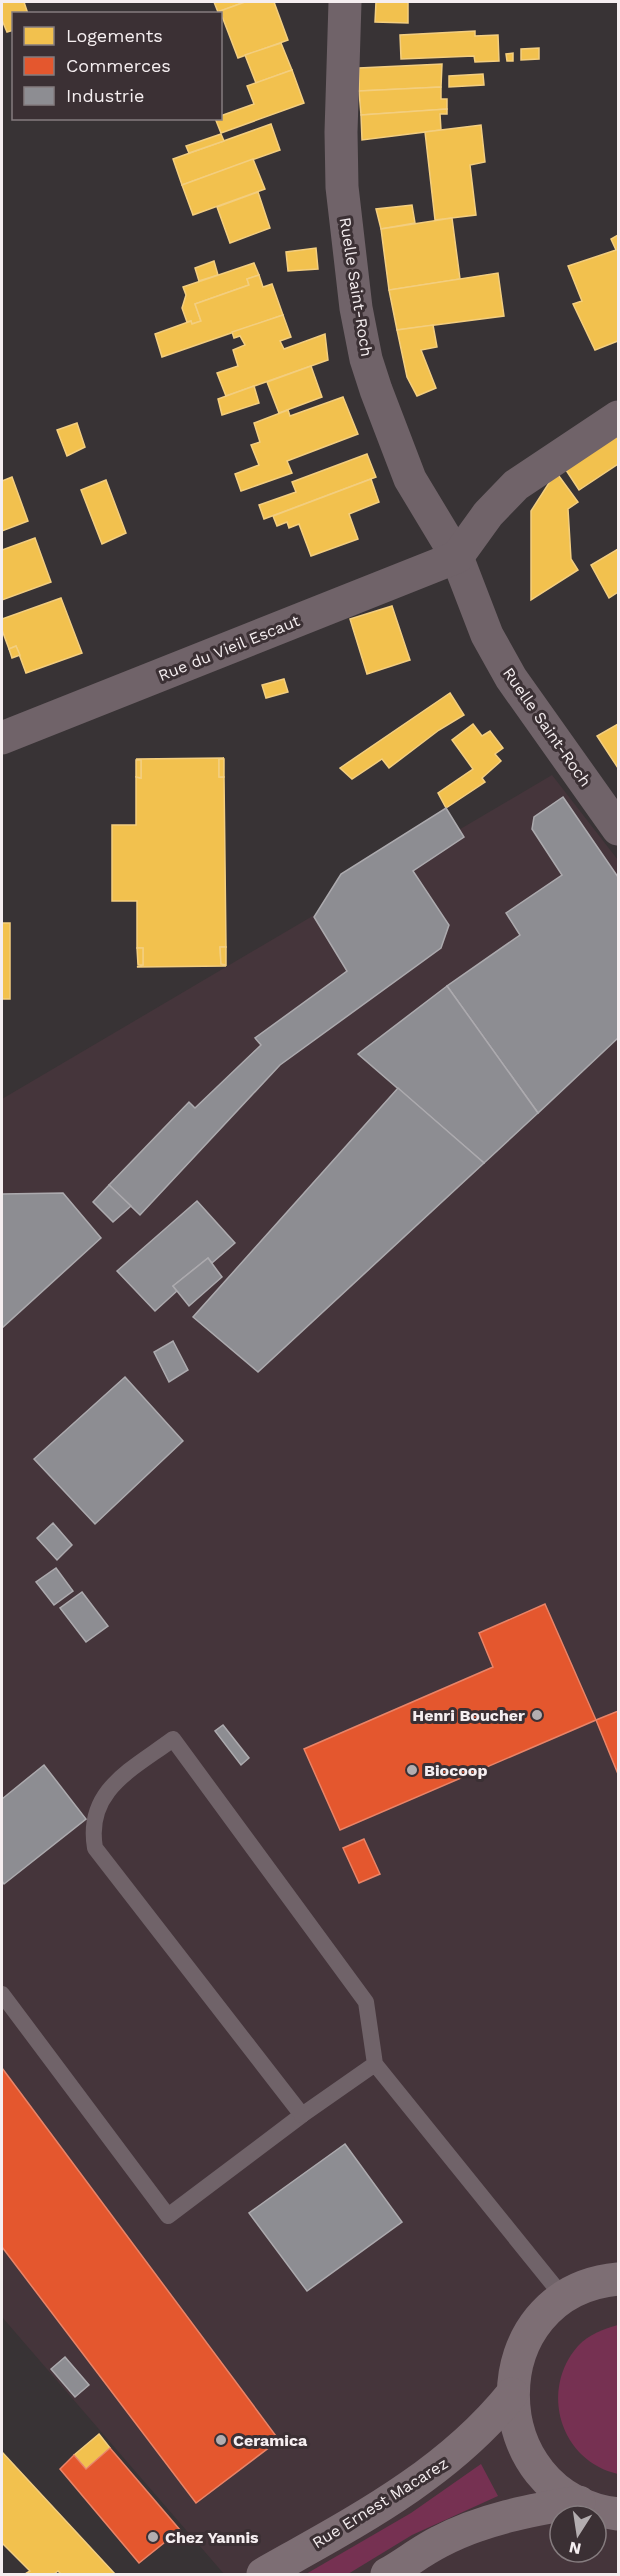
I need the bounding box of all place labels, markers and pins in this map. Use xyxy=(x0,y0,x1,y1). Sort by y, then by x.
place label: Henri Boucher xyxy=(412,1706,525,1725)
marker: Henri Boucher xyxy=(530,1708,544,1722)
place label: Biocoop xyxy=(424,1761,487,1780)
marker: Biocoop xyxy=(405,1763,419,1777)
place label: Ceramica xyxy=(233,2431,308,2450)
marker: Ceramica xyxy=(214,2433,228,2447)
place label: Chez Yannis xyxy=(165,2528,259,2547)
marker: Chez Yannis xyxy=(146,2530,160,2544)

